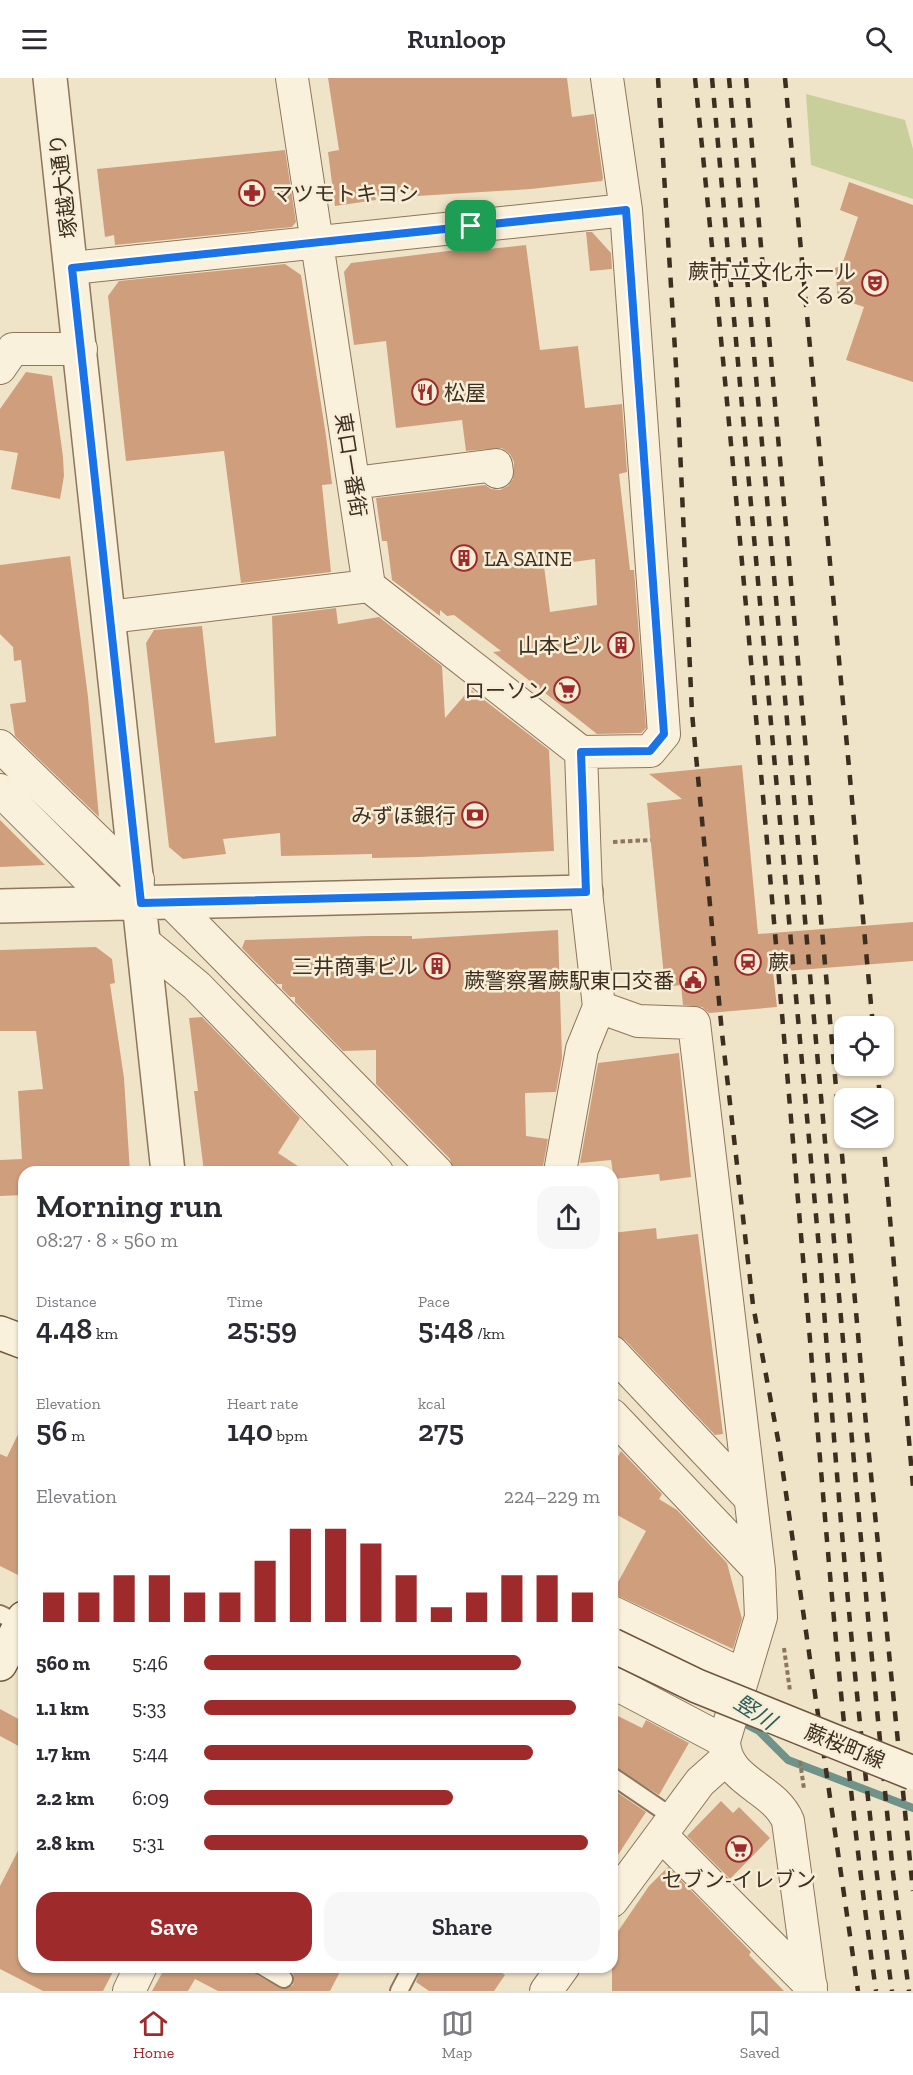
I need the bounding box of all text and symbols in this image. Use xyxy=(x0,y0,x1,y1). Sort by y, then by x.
icon: menu xyxy=(18,23,51,56)
text: Runloop xyxy=(407,23,506,55)
icon: search xyxy=(862,23,895,56)
street label: 塚越大通り xyxy=(44,132,82,240)
pharmacy icon: マツモトキヨシ xyxy=(237,178,267,208)
place label: マツモトキヨシ xyxy=(272,181,419,206)
pin xyxy=(445,200,496,251)
icon: arrive xyxy=(454,209,487,242)
place label: 蕨市立文化ホール くるる xyxy=(688,259,856,308)
theatre icon: 蕨市立文化ホール くるる xyxy=(860,268,890,298)
restaurant icon: 松屋 xyxy=(410,377,440,407)
place label: 松屋 xyxy=(444,380,486,405)
street label: 東口一番街 xyxy=(330,411,372,519)
building icon: LA SAINE xyxy=(449,543,479,573)
place label: LA SAINE xyxy=(484,546,572,571)
building icon: 山本ビル xyxy=(606,630,636,660)
place label: 山本ビル xyxy=(518,633,602,658)
supermarket icon: ローソン xyxy=(552,675,582,705)
place label: ローソン xyxy=(464,678,548,703)
bank icon: みずほ銀行 xyxy=(460,800,490,830)
place label: みずほ銀行 xyxy=(351,803,456,828)
station icon: 蕨 xyxy=(733,947,763,977)
place label: 蕨 xyxy=(768,950,789,975)
building icon: 三井商事ビル xyxy=(422,951,452,981)
place label: 三井商事ビル xyxy=(292,954,418,979)
public building icon: 蕨警察署蕨駅東口交番 xyxy=(678,965,708,995)
place label: 蕨警察署蕨駅東口交番 xyxy=(464,968,674,993)
map controls xyxy=(834,1016,894,1148)
button: locate xyxy=(834,1016,894,1076)
button: layers xyxy=(834,1088,894,1148)
text: Morning run xyxy=(36,1186,222,1225)
button: share xyxy=(537,1186,600,1249)
text: 08:27 · 8 × 560 m xyxy=(36,1228,178,1252)
text: Distance xyxy=(36,1292,97,1311)
text: Time xyxy=(227,1292,263,1311)
text: Pace xyxy=(418,1292,450,1311)
text: 4.48 xyxy=(36,1311,92,1347)
text: 25:59 xyxy=(227,1311,297,1347)
text: 5:48 xyxy=(418,1311,474,1347)
text: km xyxy=(92,1324,118,1343)
text: /km xyxy=(474,1324,505,1343)
text: Elevation xyxy=(36,1394,101,1413)
text: Heart rate xyxy=(227,1394,298,1413)
text: kcal xyxy=(418,1394,445,1413)
text: 56 xyxy=(36,1413,68,1449)
text: 140 xyxy=(227,1413,273,1449)
text: 275 xyxy=(418,1413,464,1449)
text: m xyxy=(68,1426,85,1445)
text: bpm xyxy=(273,1426,308,1445)
text: Elevation xyxy=(36,1484,117,1508)
text: 224–229 m xyxy=(504,1484,600,1508)
text: 560 m xyxy=(36,1651,90,1675)
text: 5:46 xyxy=(132,1651,168,1675)
water label: 竪川 xyxy=(729,1689,782,1736)
text: 1.1 km xyxy=(36,1696,89,1720)
text: 5:33 xyxy=(132,1696,166,1720)
street label: 蕨桜町線 xyxy=(801,1719,889,1773)
text: 1.7 km xyxy=(36,1741,90,1765)
text: 5:44 xyxy=(132,1741,168,1765)
text: 2.2 km xyxy=(36,1786,94,1810)
text: 6:09 xyxy=(132,1786,169,1810)
text: 2.8 km xyxy=(36,1831,94,1855)
text: 5:31 xyxy=(132,1831,164,1855)
supermarket icon: セブン-イレブン xyxy=(724,1834,754,1864)
place label: セブン-イレブン xyxy=(662,1867,816,1892)
button: Save xyxy=(36,1892,312,1961)
button: Share xyxy=(324,1892,600,1961)
tab: Home xyxy=(133,2007,174,2062)
tab: Map xyxy=(441,2007,474,2062)
tab: Saved xyxy=(740,2007,780,2062)

